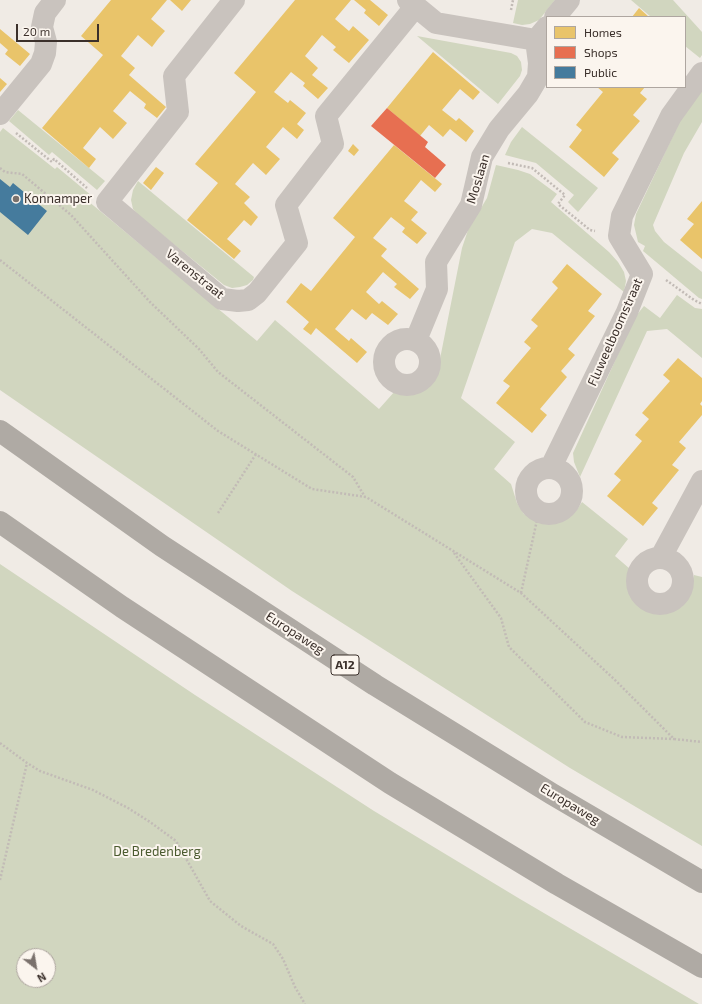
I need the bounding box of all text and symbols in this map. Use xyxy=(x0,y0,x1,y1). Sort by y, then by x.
scale bar xyxy=(18,16,101,42)
legend xyxy=(546,16,686,88)
text: 20 m xyxy=(23,24,50,38)
text: Homes xyxy=(584,25,622,39)
text: Shops xyxy=(584,45,618,59)
text: Public xyxy=(584,65,617,79)
street label: Moslaan xyxy=(463,152,493,206)
place label: Konnamper xyxy=(24,191,92,207)
marker: Konnamper xyxy=(11,194,21,204)
street label: Varenstraat xyxy=(163,246,227,302)
street label: Fluweelboomstraat xyxy=(584,276,646,388)
street label: Europaweg xyxy=(263,608,327,658)
road number: A12 xyxy=(331,655,359,675)
street label: Europaweg xyxy=(537,780,603,828)
park label: De Bredenberg xyxy=(113,844,201,860)
north arrow xyxy=(16,948,56,988)
text: N xyxy=(35,970,49,985)

